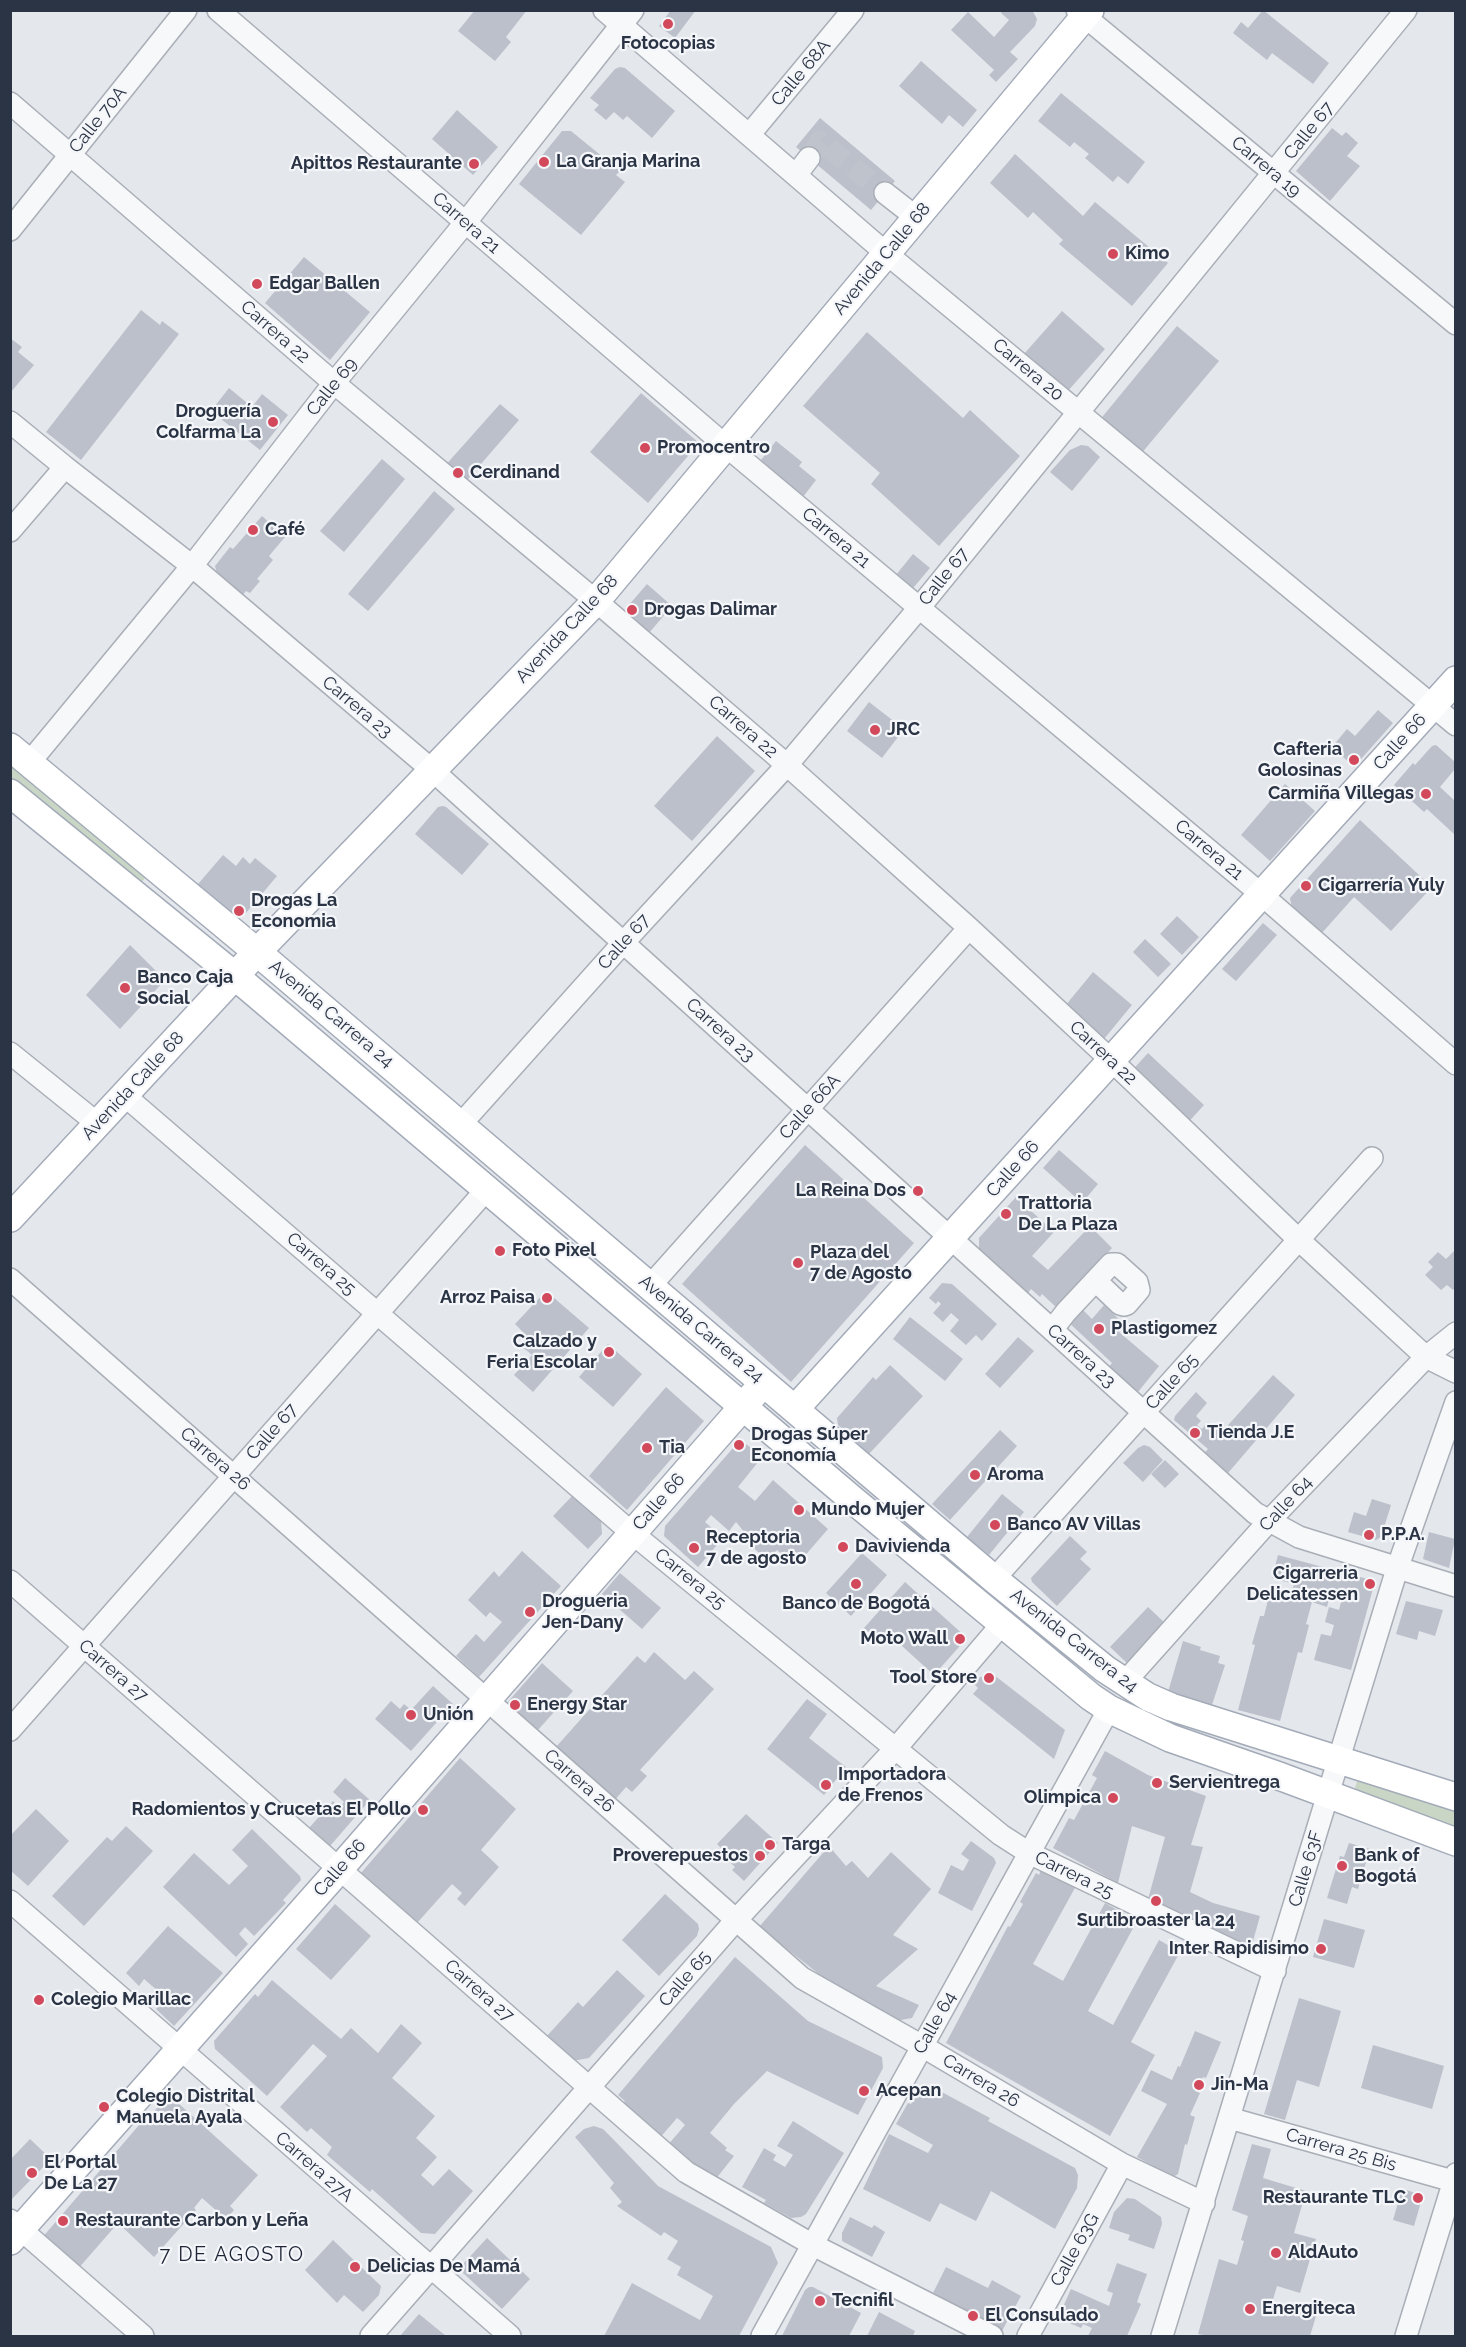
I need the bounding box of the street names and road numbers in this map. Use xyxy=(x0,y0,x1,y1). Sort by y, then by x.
street label: Calle 68A xyxy=(767,35,835,111)
street label: Calle 70A xyxy=(65,82,131,158)
street label: Calle 67 xyxy=(1279,98,1339,164)
street label: Carrera 19 xyxy=(1227,132,1305,202)
street label: Carrera 21 xyxy=(428,188,504,258)
street label: Avenida Calle 68 xyxy=(829,198,935,320)
street label: Carrera 22 xyxy=(236,296,314,368)
street label: Carrera 20 xyxy=(988,334,1068,406)
street label: Calle 69 xyxy=(302,354,362,420)
street label: Carrera 21 xyxy=(797,503,875,573)
street label: Calle 67 xyxy=(914,544,974,610)
street label: Avenida Calle 68 xyxy=(511,570,623,688)
street label: Carrera 23 xyxy=(318,671,396,743)
street label: Carrera 22 xyxy=(704,691,782,763)
street label: Calle 66 xyxy=(1369,709,1431,775)
street label: Carrera 21 xyxy=(1170,815,1248,885)
street label: Calle 67 xyxy=(593,910,655,974)
street label: Avenida Carrera 24 xyxy=(264,955,398,1073)
street label: Carrera 23 xyxy=(681,994,759,1066)
street label: Carrera 22 xyxy=(1065,1016,1141,1090)
street label: Avenida Calle 68 xyxy=(77,1027,189,1145)
street label: Calle 66A xyxy=(775,1070,845,1144)
street label: Calle 66 xyxy=(982,1136,1044,1202)
street label: Carrera 25 xyxy=(282,1228,360,1300)
street label: Avenida Carrera 24 xyxy=(634,1270,768,1388)
street label: Carrera 23 xyxy=(1042,1320,1120,1392)
street label: Calle 65 xyxy=(1141,1350,1203,1414)
street label: Calle 67 xyxy=(242,1399,302,1465)
street label: Carrera 26 xyxy=(175,1423,255,1495)
street label: Calle 66 xyxy=(628,1469,690,1535)
street label: Calle 64 xyxy=(1255,1472,1317,1536)
street label: Carrera 25 xyxy=(650,1544,730,1614)
street label: Avenida Carrera 24 xyxy=(1006,1584,1142,1698)
street label: Carrera 27 xyxy=(74,1635,152,1707)
street label: Carrera 26 xyxy=(539,1745,619,1817)
street label: Calle 63F xyxy=(1284,1828,1328,1910)
street label: Calle 66 xyxy=(309,1835,371,1901)
street label: Carrera 25 xyxy=(1031,1847,1117,1903)
street label: Calle 65 xyxy=(655,1946,715,2012)
street label: Carrera 27 xyxy=(440,1955,518,2027)
street label: Calle 64 xyxy=(909,1988,961,2058)
street label: Carrera 26 xyxy=(939,2050,1023,2112)
street label: Carrera 25 Bis xyxy=(1283,2124,1399,2176)
street label: Carrera 27A xyxy=(271,2127,357,2207)
street label: Calle 63G xyxy=(1046,2210,1104,2290)

